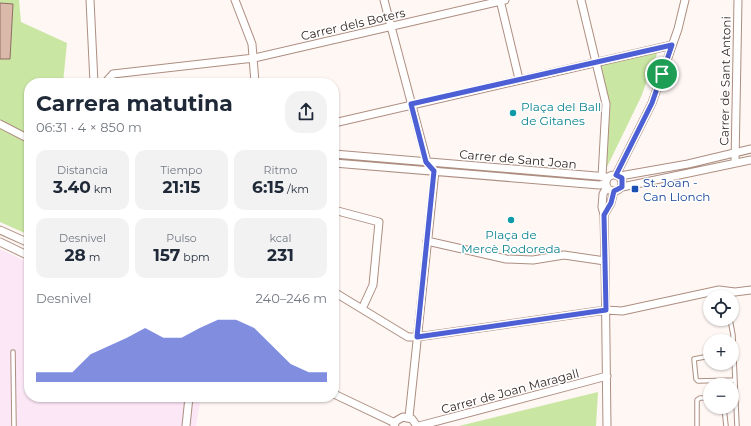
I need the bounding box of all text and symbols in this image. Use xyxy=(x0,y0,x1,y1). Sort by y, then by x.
street label: Carrer dels Boters xyxy=(299,5,407,43)
street label: Carrer de Sant Antoni xyxy=(716,16,734,146)
pin xyxy=(645,57,679,91)
icon: arrive xyxy=(651,63,673,85)
text: Carrera matutina xyxy=(36,90,233,117)
button: share xyxy=(285,91,327,133)
place label: Plaça del Ball de Gitanes xyxy=(521,99,601,128)
marker: Plaça del Ball de Gitanes xyxy=(508,108,518,118)
text: 06:31 · 4 × 850 m xyxy=(36,119,142,135)
street label: Carrer de Sant Joan xyxy=(459,146,577,172)
text: Distancia xyxy=(57,163,108,177)
text: Tiempo xyxy=(161,163,202,177)
text: Ritmo xyxy=(264,163,297,177)
place label: St. Joan - Can Llonch xyxy=(643,175,710,204)
text: 3.40 xyxy=(53,177,91,197)
text: 21:15 xyxy=(163,177,200,197)
text: 6:15 xyxy=(252,177,284,197)
text: km xyxy=(91,182,112,196)
text: /km xyxy=(284,182,309,196)
marker: St. Joan - Can Llonch xyxy=(630,184,640,194)
marker: Plaça de Mercè Rodoreda xyxy=(506,215,516,225)
place label: Plaça de Mercè Rodoreda xyxy=(461,227,561,256)
text: Desnivel xyxy=(59,231,106,245)
text: Pulso xyxy=(166,231,197,245)
text: kcal xyxy=(270,231,292,245)
text: 28 xyxy=(65,245,86,265)
text: 157 xyxy=(153,245,180,265)
text: 231 xyxy=(267,245,294,265)
text: m xyxy=(86,250,100,264)
text: bpm xyxy=(180,250,210,264)
text: Desnivel xyxy=(36,290,91,306)
text: 240–246 m xyxy=(255,290,327,306)
map controls xyxy=(703,290,739,414)
button: locate xyxy=(703,290,739,326)
button: + xyxy=(703,334,739,370)
street label: Carrer de Joan Maragall xyxy=(439,365,581,417)
button: − xyxy=(703,378,739,414)

